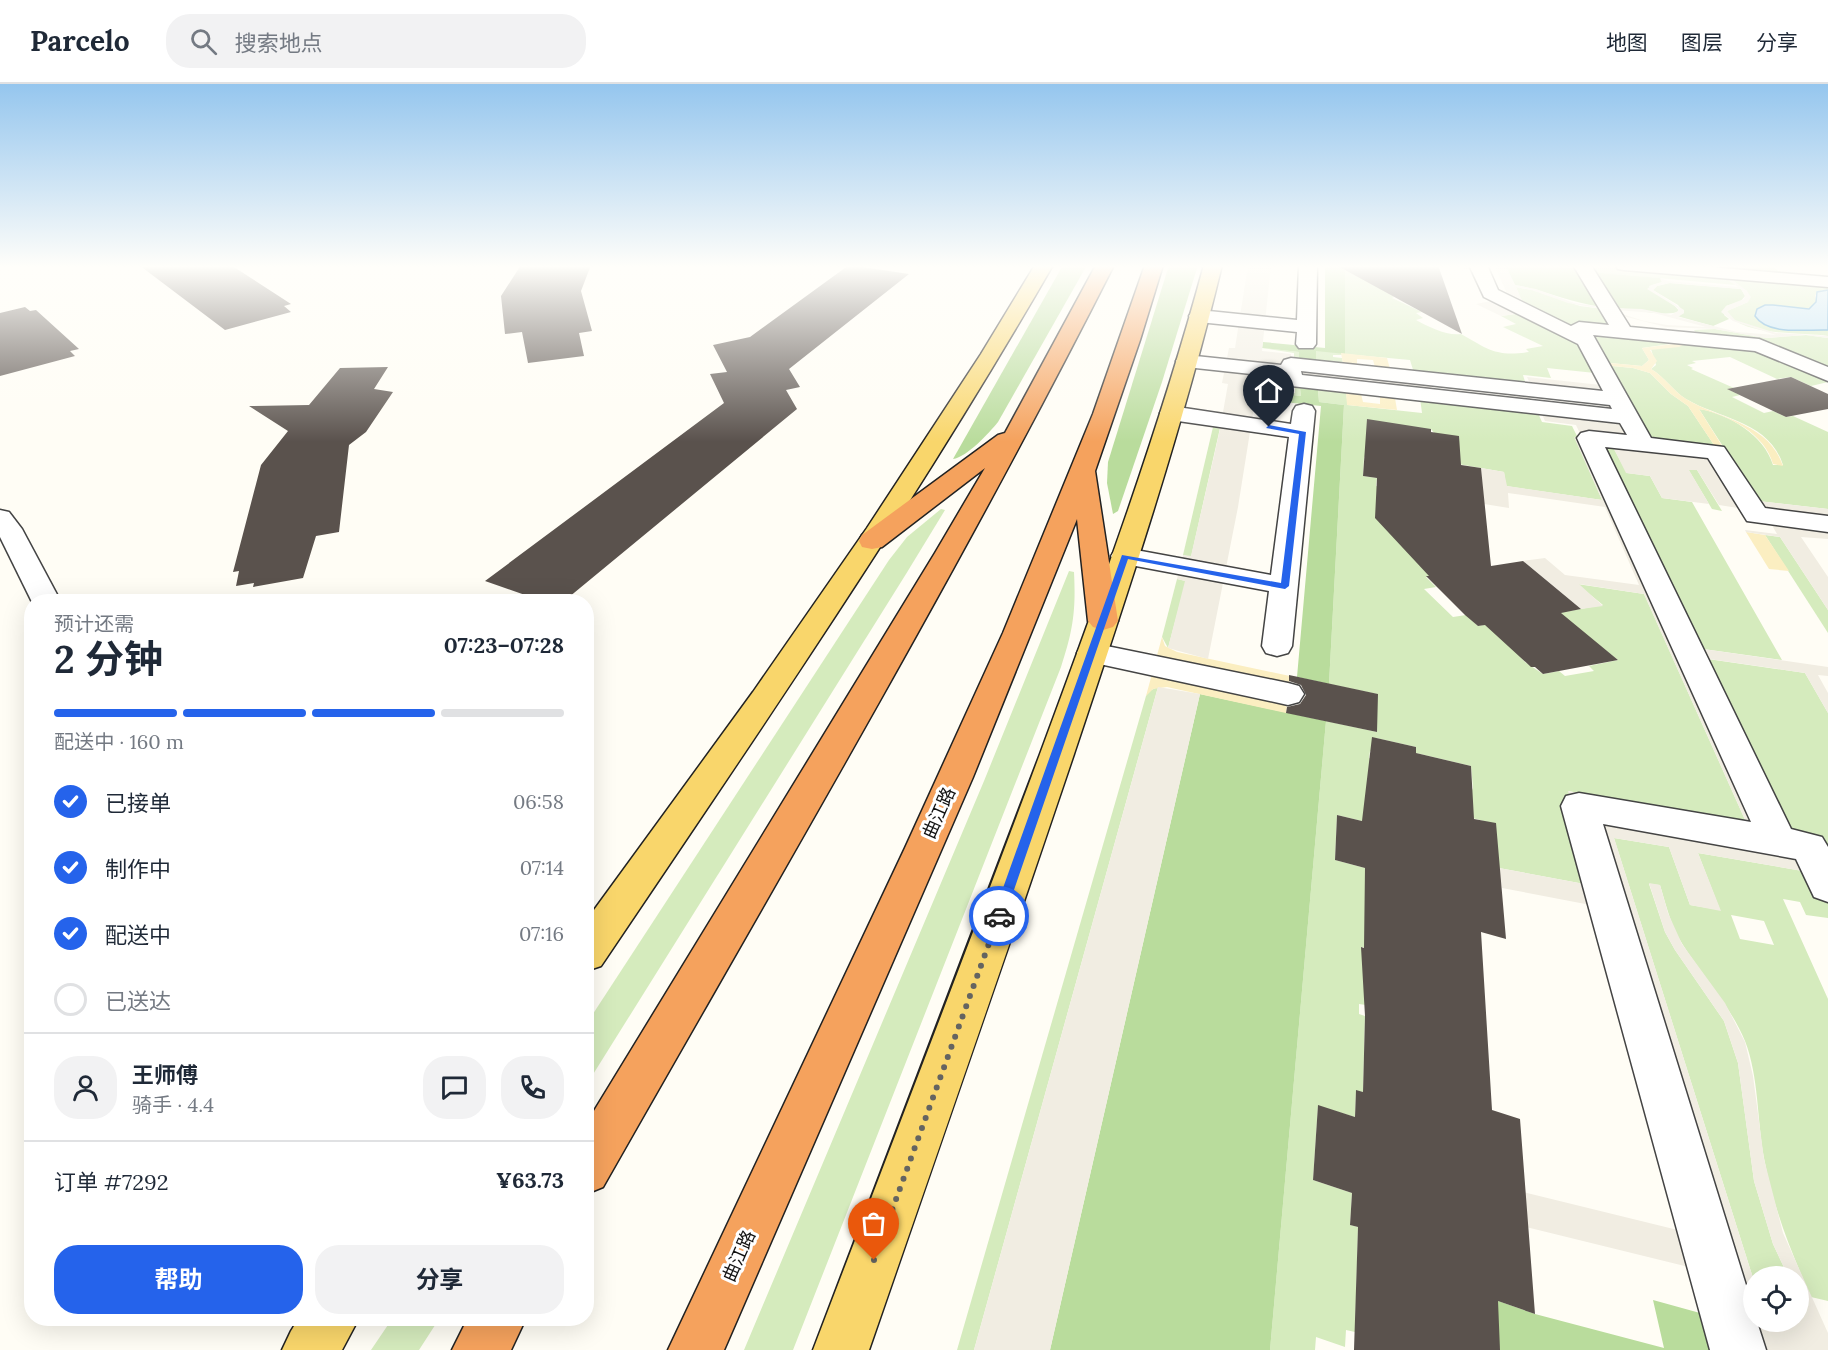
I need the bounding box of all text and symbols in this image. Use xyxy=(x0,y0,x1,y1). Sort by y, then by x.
search box xyxy=(166,14,586,68)
text: Parcelo xyxy=(30,23,130,59)
icon: search xyxy=(187,25,220,58)
text: 搜索地点 xyxy=(235,29,323,57)
text: 地图 xyxy=(1606,29,1648,56)
text: 图层 xyxy=(1681,29,1723,56)
text: 分享 xyxy=(1756,29,1798,56)
pin xyxy=(1243,365,1294,427)
icon: home xyxy=(1252,374,1285,407)
text: 预计还需 xyxy=(54,611,134,636)
text: 07:23–07:28 xyxy=(444,631,564,659)
text: 2 分钟 xyxy=(54,634,163,684)
text: 配送中 · 160 m xyxy=(54,729,184,754)
street label: 曲江路 xyxy=(917,783,960,842)
icon: check xyxy=(54,785,87,818)
text: 已接单 xyxy=(105,789,171,817)
text: 06:58 xyxy=(513,789,564,814)
icon: check xyxy=(54,851,87,884)
text: 制作中 xyxy=(105,855,171,883)
text: 07:14 xyxy=(520,855,564,880)
courier xyxy=(969,886,1029,946)
icon: car xyxy=(983,900,1016,933)
icon: check xyxy=(54,917,87,950)
text: 配送中 xyxy=(105,921,171,949)
text: 07:16 xyxy=(519,921,564,946)
text: 已送达 xyxy=(105,987,171,1015)
button: person xyxy=(54,1056,117,1119)
button: chat xyxy=(423,1056,486,1119)
button: phone xyxy=(501,1056,564,1119)
text: 王师傅 xyxy=(132,1061,198,1089)
text: 骑手 · 4.4 xyxy=(132,1092,214,1117)
text: ¥63.73 xyxy=(496,1166,564,1194)
text: 订单 #7292 xyxy=(54,1168,169,1196)
pin xyxy=(848,1198,899,1260)
icon: bag xyxy=(857,1207,890,1240)
street label: 曲江路 xyxy=(717,1226,760,1285)
button: 帮助 xyxy=(54,1245,303,1314)
button: 分享 xyxy=(315,1245,564,1314)
map controls xyxy=(1743,1266,1809,1332)
button: locate xyxy=(1743,1266,1809,1332)

